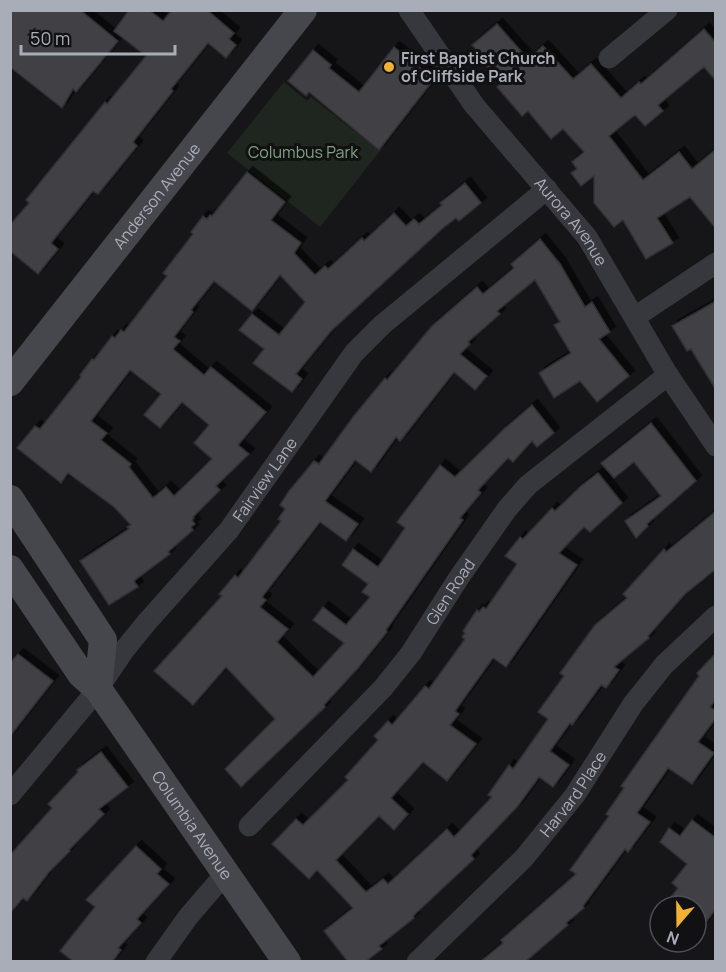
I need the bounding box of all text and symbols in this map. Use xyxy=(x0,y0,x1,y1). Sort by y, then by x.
scale bar xyxy=(21,18,176,56)
text: 50 m xyxy=(30,26,70,50)
place label: First Baptist Church of Cliffside Park xyxy=(401,47,555,87)
marker: First Baptist Church of Cliffside Park xyxy=(382,60,396,74)
street label: Anderson Avenue xyxy=(108,138,205,253)
park label: Columbus Park xyxy=(248,141,359,163)
street label: Aurora Avenue xyxy=(530,173,613,270)
street label: Fairview Lane xyxy=(227,433,302,526)
street label: Glen Road xyxy=(421,554,480,629)
street label: Harvard Place xyxy=(535,747,611,841)
street label: Columbia Avenue xyxy=(147,766,238,884)
north arrow xyxy=(648,894,708,954)
text: N xyxy=(664,926,682,950)

